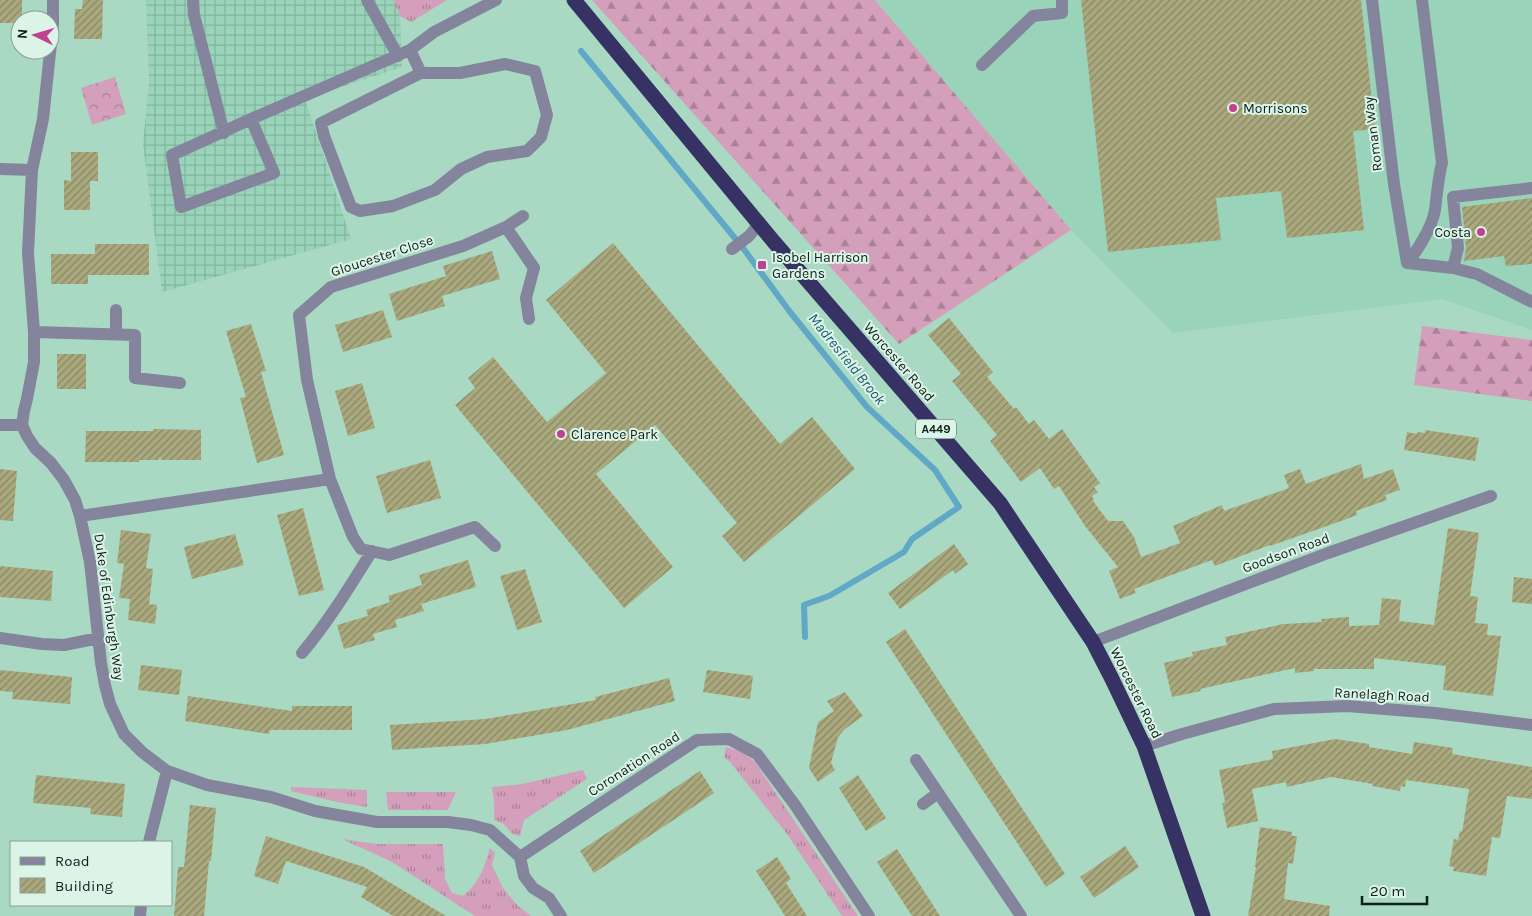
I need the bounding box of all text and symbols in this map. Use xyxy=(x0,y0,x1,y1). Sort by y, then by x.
north arrow xyxy=(10,10,60,60)
text: N xyxy=(14,28,31,40)
street label: Roman Way xyxy=(1360,95,1386,172)
place label: Morrisons xyxy=(1243,100,1308,117)
marker: Morrisons xyxy=(1227,102,1239,114)
place label: Costa xyxy=(1434,224,1471,241)
marker: Costa xyxy=(1475,226,1487,238)
street label: Gloucester Close xyxy=(329,231,435,281)
place label: Isobel Harrison Gardens xyxy=(772,249,868,282)
marker: Isobel Harrison Gardens xyxy=(756,259,768,271)
water label: Madresfield Brook xyxy=(805,310,890,409)
street label: Worcester Road xyxy=(860,319,938,405)
road number: A449 xyxy=(916,419,956,438)
place label: Clarence Park xyxy=(571,426,658,443)
marker: Clarence Park xyxy=(555,428,567,440)
street label: Goodson Road xyxy=(1240,529,1332,577)
street label: Duke of Edinburgh Way xyxy=(90,532,128,682)
street label: Worcester Road xyxy=(1107,645,1165,741)
street label: Ranelagh Road xyxy=(1334,684,1430,706)
street label: Coronation Road xyxy=(585,728,683,800)
legend xyxy=(10,841,172,906)
text: Road xyxy=(55,852,90,870)
scale bar xyxy=(1362,874,1427,906)
text: Building xyxy=(55,877,113,895)
text: 20 m xyxy=(1370,882,1405,900)

